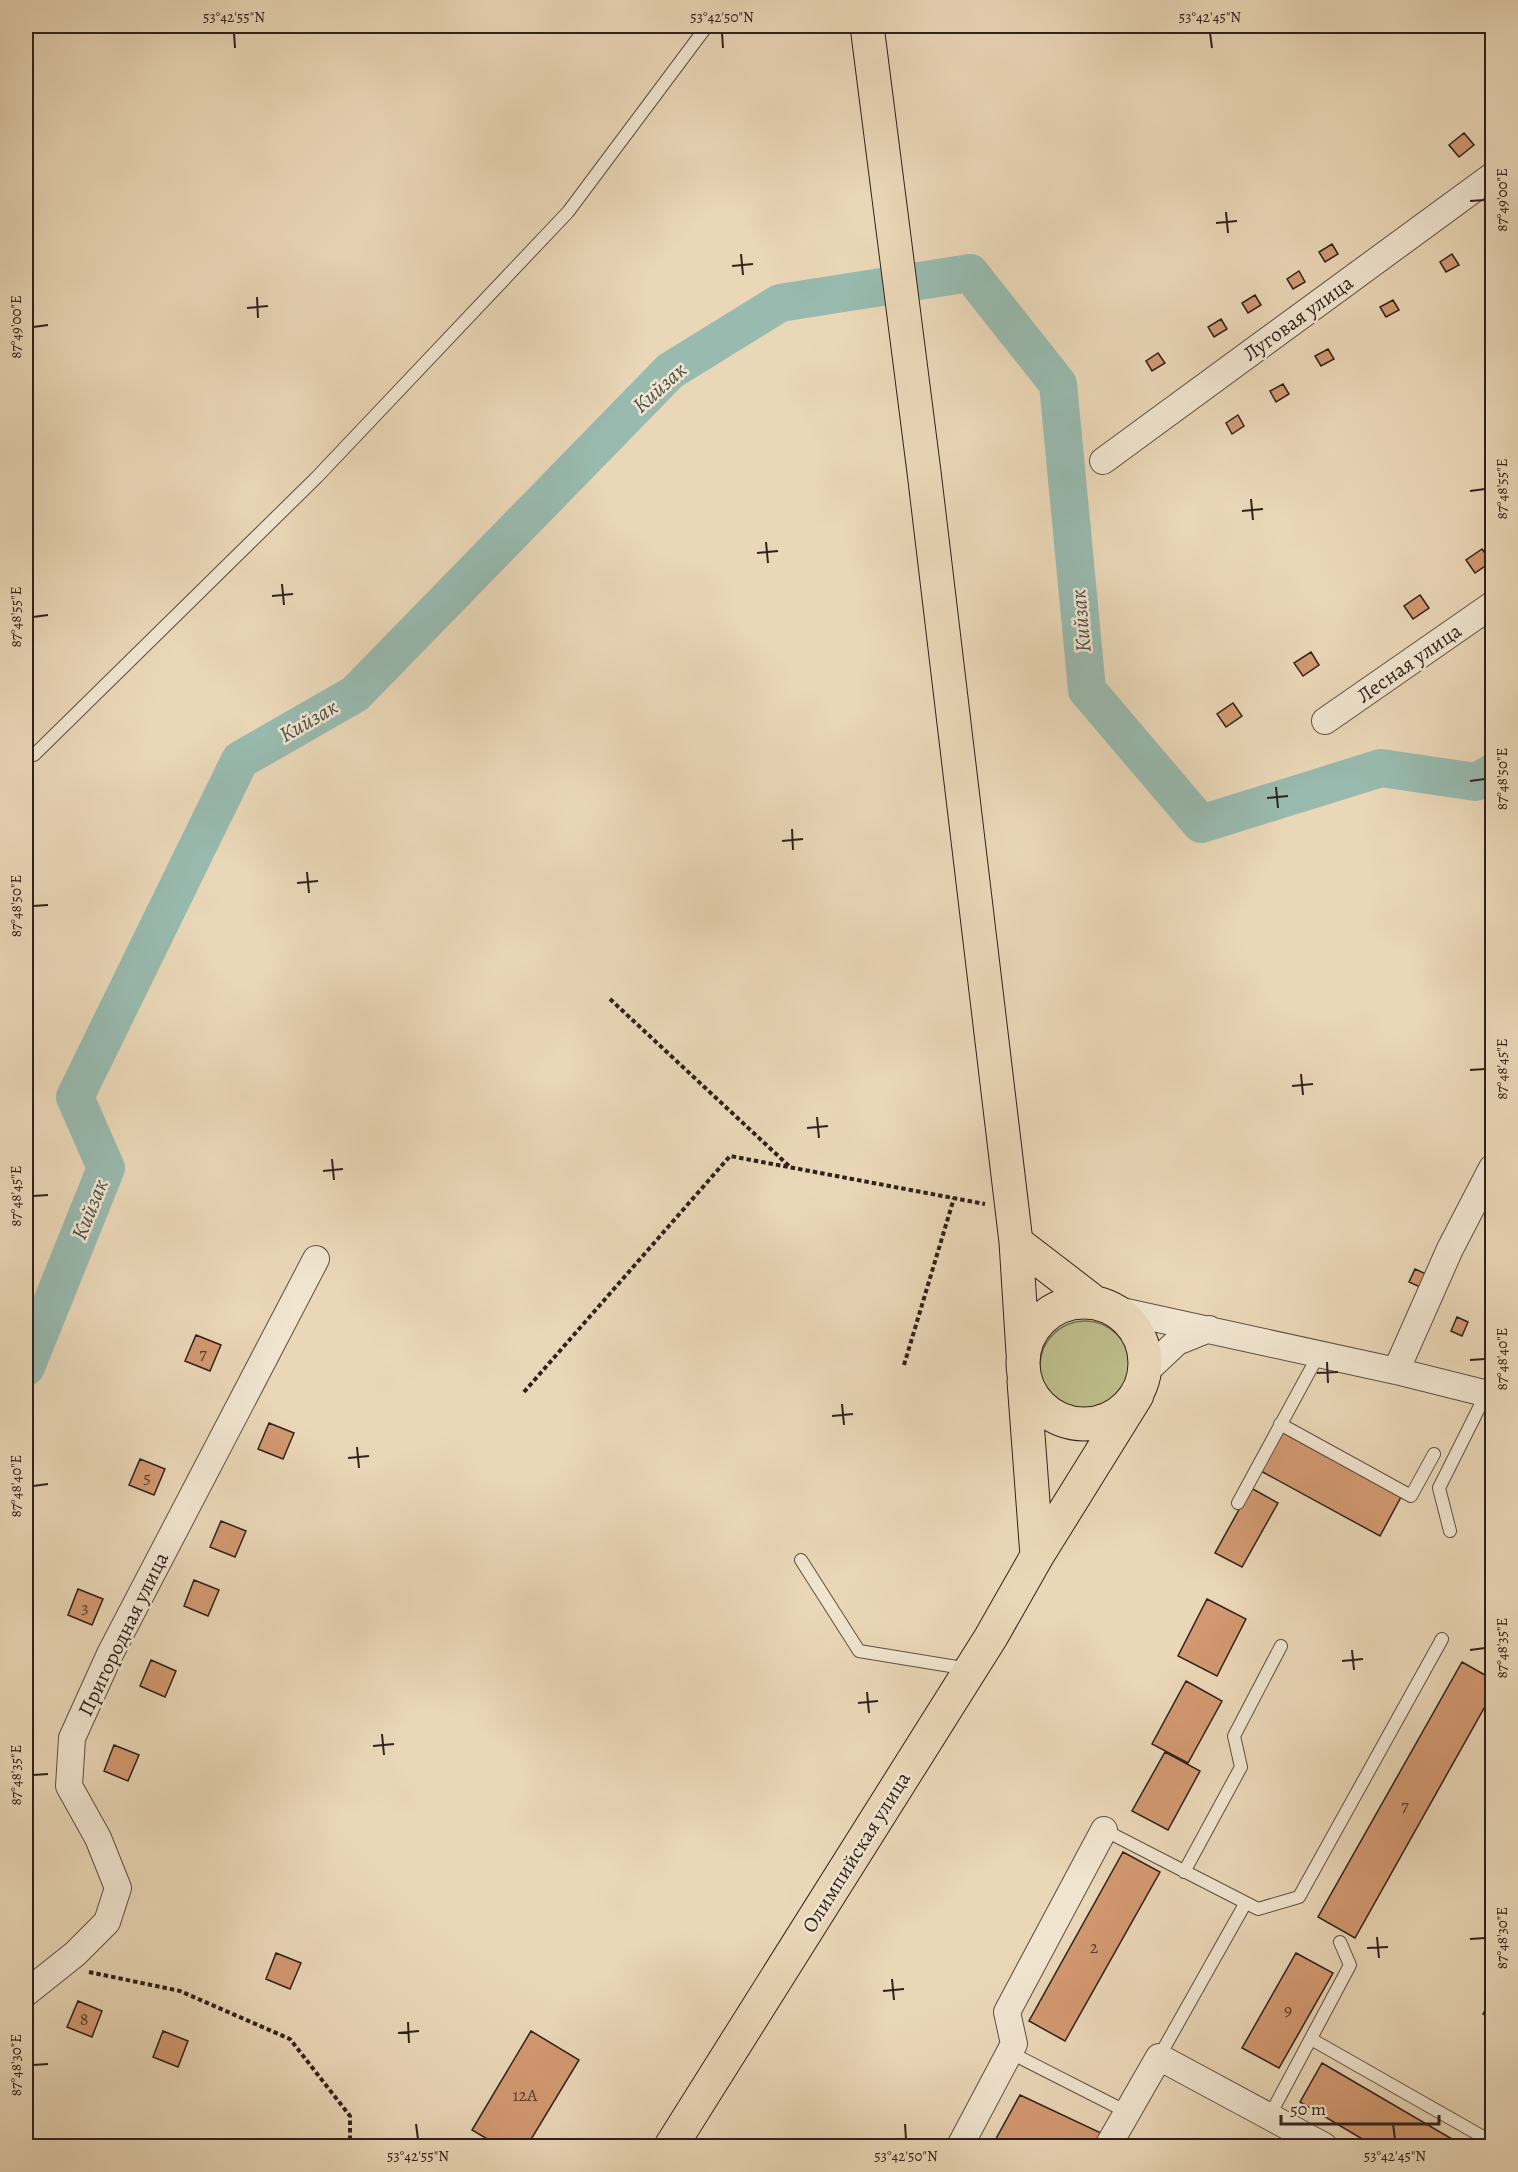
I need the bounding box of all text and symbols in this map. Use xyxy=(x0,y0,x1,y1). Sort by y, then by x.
text: 53°42'55"N xyxy=(203,7,265,27)
text: 53°42'50"N xyxy=(690,7,754,27)
text: 53°42'45"N xyxy=(1179,7,1241,27)
text: 87°49'00"E xyxy=(1492,168,1512,232)
street label: Луговая улица xyxy=(1237,268,1359,367)
text: 87°49'00"E xyxy=(6,295,26,359)
water label: Кийзак xyxy=(626,355,693,420)
text: 87°48'55"E xyxy=(1492,458,1512,520)
text: 87°48'55"E xyxy=(6,586,26,648)
water label: Кийзак xyxy=(1063,588,1099,654)
street label: Лесная улица xyxy=(1351,616,1467,709)
water label: Кийзак xyxy=(274,692,343,750)
text: 87°48'50"E xyxy=(1492,748,1512,810)
text: 87°48'50"E xyxy=(6,875,26,937)
text: 87°48'45"E xyxy=(1492,1038,1512,1100)
text: 87°48'45"E xyxy=(6,1165,26,1227)
water label: Кийзак xyxy=(64,1174,116,1244)
text: 87°48'40"E xyxy=(1492,1328,1512,1390)
house number: 7 xyxy=(199,1341,207,1365)
text: 87°48'40"E xyxy=(6,1455,26,1517)
house number: 5 xyxy=(143,1465,151,1489)
street label: Пригородная улица xyxy=(71,1547,175,1721)
house number: 3 xyxy=(81,1595,89,1619)
text: 87°48'35"E xyxy=(1492,1618,1512,1678)
text: 87°48'35"E xyxy=(6,1745,26,1805)
street label: Олимпийская улица xyxy=(795,1766,917,1938)
house number: 7 xyxy=(1401,1793,1409,1817)
text: 87°48'30"E xyxy=(1492,1907,1512,1969)
house number: 2 xyxy=(1090,1935,1099,1959)
house number: 9 xyxy=(1284,1998,1292,2022)
house number: 8 xyxy=(80,2007,88,2031)
text: 87°48'30"E xyxy=(6,2034,26,2096)
house number: 12А xyxy=(512,2083,538,2107)
scale bar xyxy=(1281,2088,1438,2126)
text: 50 m xyxy=(1290,2097,1326,2121)
text: 53°42'55"N xyxy=(387,2146,449,2166)
text: 53°42'50"N xyxy=(874,2146,938,2166)
text: 53°42'45"N xyxy=(1364,2146,1426,2166)

